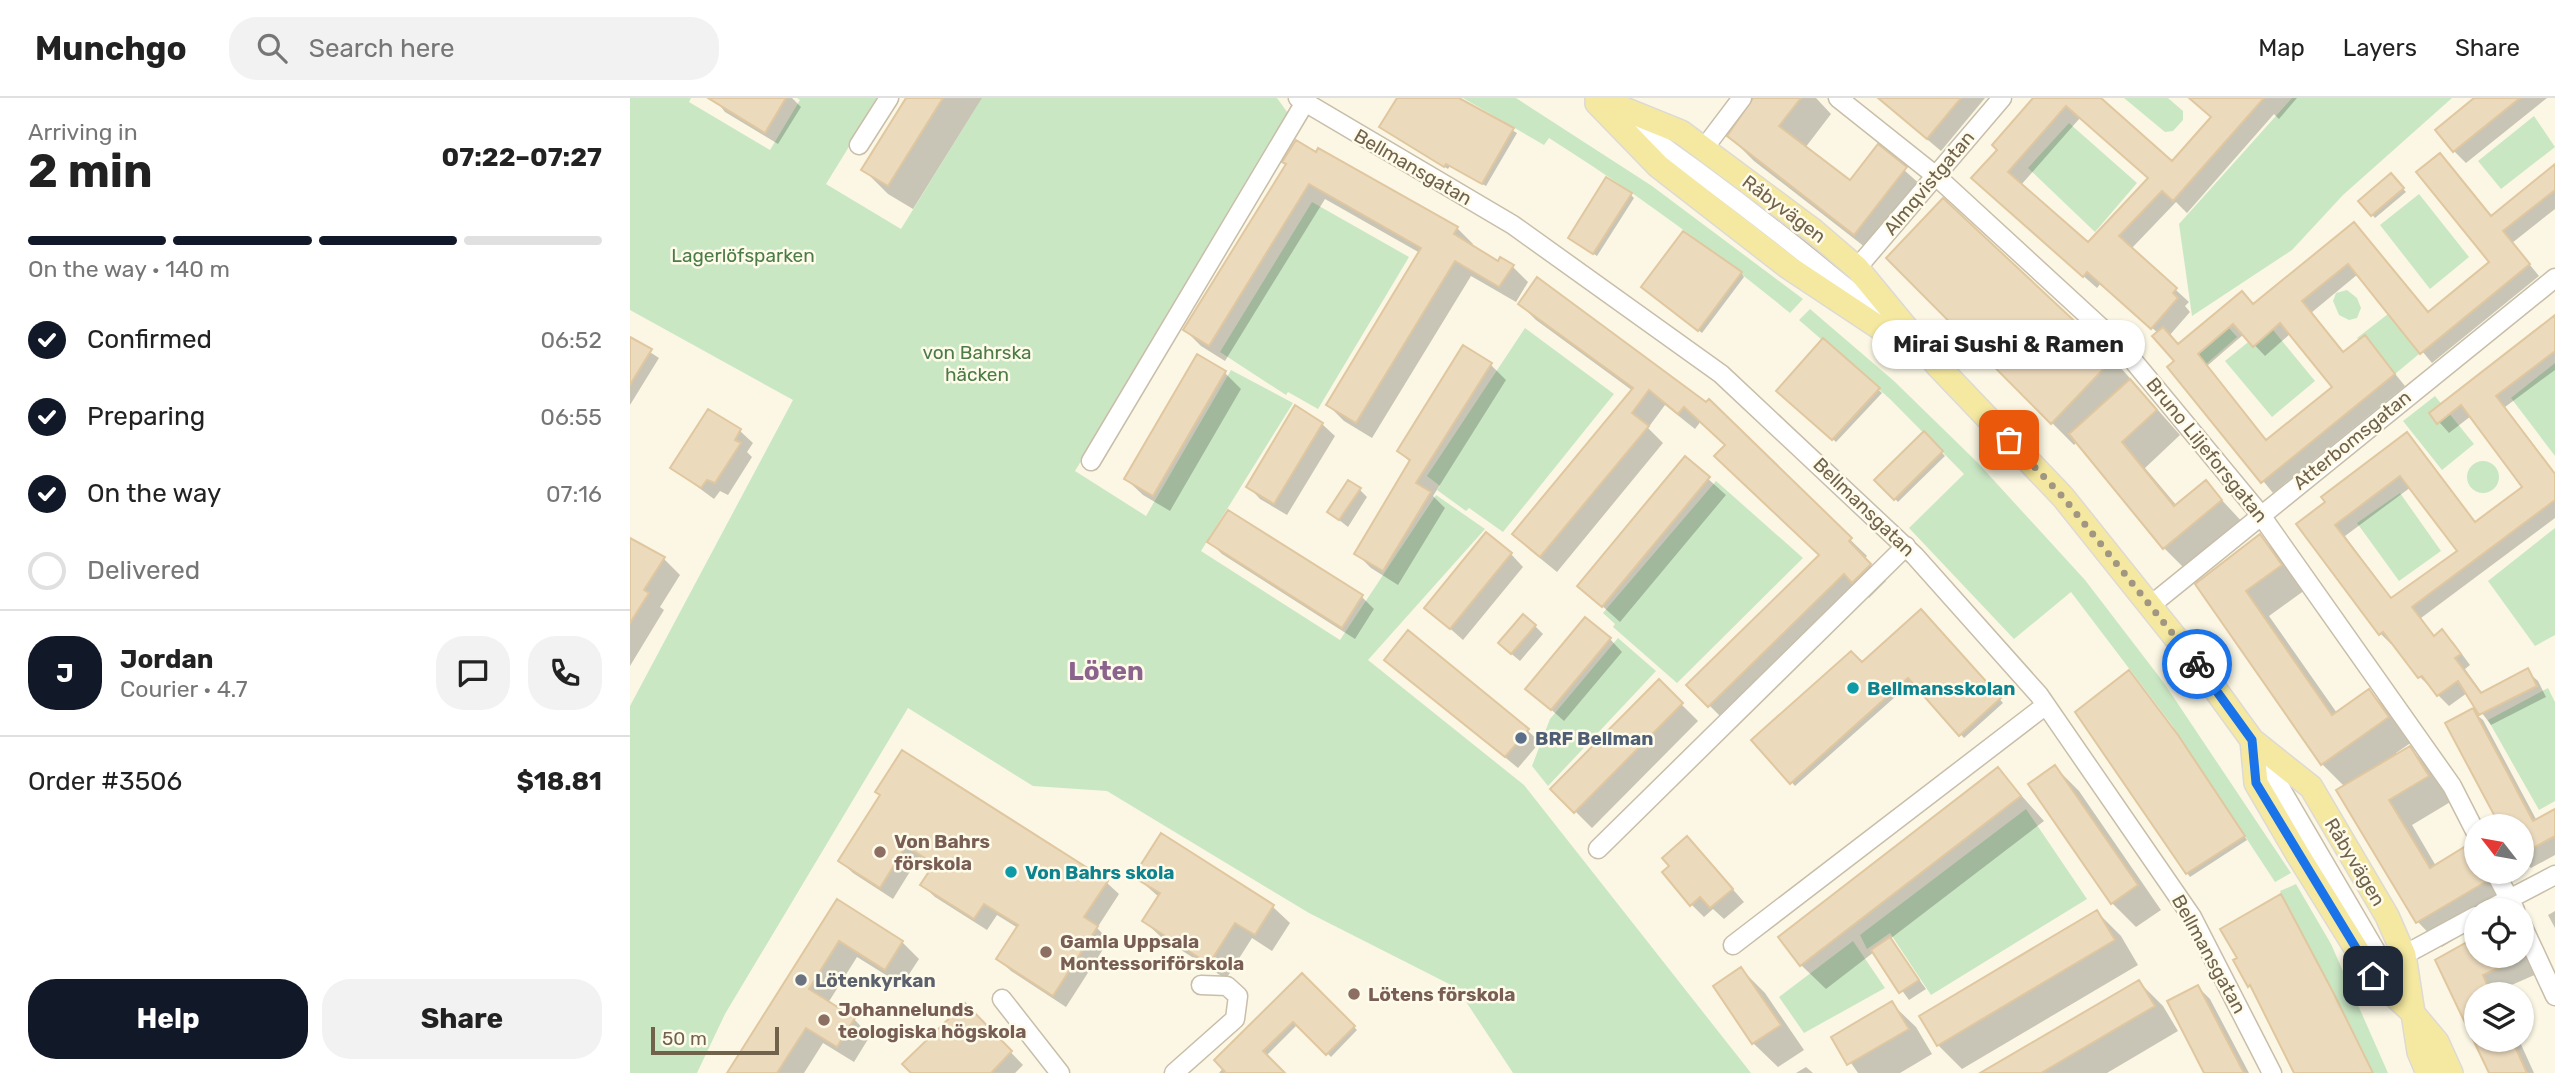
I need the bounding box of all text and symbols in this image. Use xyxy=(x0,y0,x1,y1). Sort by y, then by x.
search box xyxy=(229,17,719,80)
text: Munchgo xyxy=(35,29,187,68)
icon: search xyxy=(253,29,291,67)
text: Search here xyxy=(309,33,455,64)
text: Map xyxy=(2258,34,2305,62)
text: Layers xyxy=(2343,34,2417,62)
text: Share xyxy=(2455,34,2520,62)
text: Arriving in xyxy=(28,118,138,146)
street label: Bellmansgatan xyxy=(1350,124,1476,210)
street label: Almqvistgatan xyxy=(1879,126,1979,240)
text: 07:22–07:27 xyxy=(442,142,602,173)
text: 2 min xyxy=(28,144,153,199)
street label: Råbyvägen xyxy=(1738,170,1830,248)
park label: Lagerlöfsparken xyxy=(671,244,815,267)
text: On the way · 140 m xyxy=(28,255,230,283)
icon: check xyxy=(28,321,66,359)
callout: Mirai Sushi & Ramen xyxy=(1872,321,2146,370)
text: Confirmed xyxy=(87,324,212,355)
text: 06:52 xyxy=(540,326,602,354)
text: Mirai Sushi & Ramen xyxy=(1893,330,2124,358)
park label: von Bahrska häcken xyxy=(922,341,1032,386)
street label: Bruno Liljeforsgatan xyxy=(2141,373,2273,527)
street label: Atterbomsgatan xyxy=(2288,385,2416,495)
icon: check xyxy=(28,398,66,436)
text: Preparing xyxy=(87,401,205,432)
text: 06:55 xyxy=(540,403,602,431)
pin xyxy=(1979,410,2039,470)
icon: bag xyxy=(1990,421,2028,459)
street label: Bellmansgatan xyxy=(1808,453,1920,561)
icon: check xyxy=(28,475,66,513)
text: On the way xyxy=(87,478,221,509)
text: 07:16 xyxy=(546,480,602,508)
text: Delivered xyxy=(87,555,200,586)
courier xyxy=(2162,629,2232,699)
button: chat xyxy=(436,636,510,710)
button: phone xyxy=(528,636,602,710)
text: Jordan xyxy=(120,644,213,675)
icon: bike xyxy=(2178,645,2216,683)
district label: Löten xyxy=(1068,656,1144,687)
text: J xyxy=(56,658,74,689)
text: Courier · 4.7 xyxy=(120,675,247,703)
place label: Bellmansskolan xyxy=(1867,677,2016,700)
marker: Bellmansskolan xyxy=(1845,680,1861,696)
place label: BRF Bellman xyxy=(1535,727,1653,750)
marker: BRF Bellman xyxy=(1513,730,1529,746)
text: Order #3506 xyxy=(28,766,182,797)
text: $18.81 xyxy=(516,766,602,797)
street label: Råbyvägen xyxy=(2320,814,2390,910)
north arrow xyxy=(2464,814,2534,884)
map controls xyxy=(2464,814,2534,1052)
place label: Von Bahrs förskola xyxy=(894,830,990,875)
marker: Von Bahrs förskola xyxy=(872,844,888,860)
place label: Von Bahrs skola xyxy=(1025,861,1175,884)
marker: Von Bahrs skola xyxy=(1003,864,1019,880)
street label: Bellmansgatan xyxy=(2167,891,2251,1017)
button: locate xyxy=(2464,898,2534,968)
place label: Gamla Uppsala Montessoriförskola xyxy=(1060,930,1244,975)
marker: Gamla Uppsala Montessoriförskola xyxy=(1038,944,1054,960)
pin xyxy=(2343,946,2403,1006)
icon: home xyxy=(2354,957,2392,995)
place label: Lötenkyrkan xyxy=(815,969,936,992)
marker: Lötenkyrkan xyxy=(793,972,809,988)
button: Help xyxy=(28,979,308,1059)
button: Share xyxy=(322,979,602,1059)
button: layers xyxy=(2464,982,2534,1052)
place label: Lötens förskola xyxy=(1368,983,1515,1006)
marker: Lötens förskola xyxy=(1346,986,1362,1002)
place label: Johannelunds teologiska högskola xyxy=(838,998,1026,1043)
marker: Johannelunds teologiska högskola xyxy=(816,1012,832,1028)
scale bar xyxy=(651,1024,779,1056)
text: 50 m xyxy=(662,1027,707,1050)

